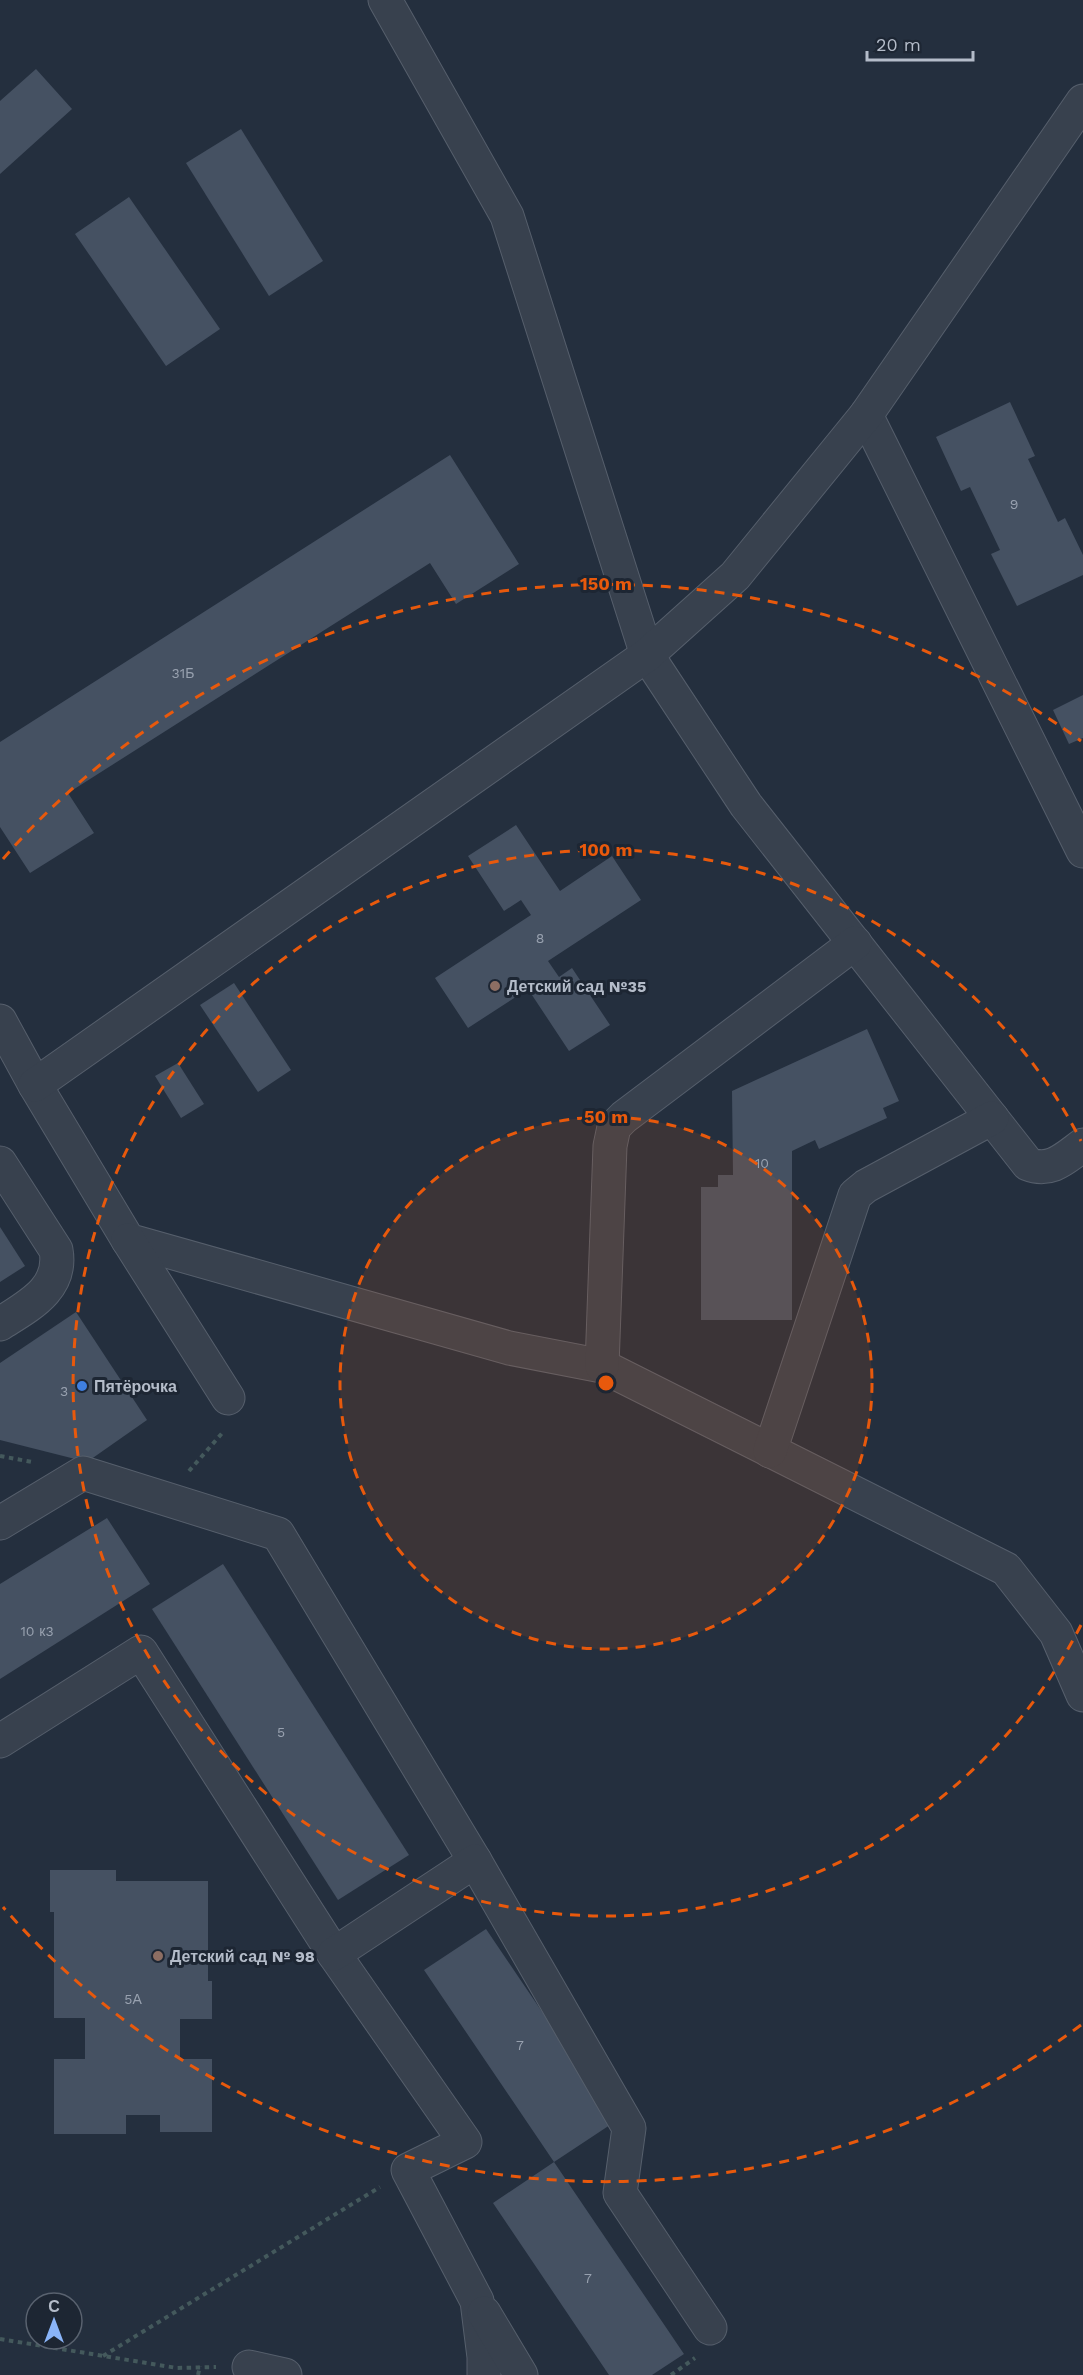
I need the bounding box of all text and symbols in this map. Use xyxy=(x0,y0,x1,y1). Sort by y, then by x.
scale bar xyxy=(867,24,974,62)
text: 20 m xyxy=(876,34,921,55)
house number: 9 xyxy=(1010,496,1018,512)
text: 150 m xyxy=(580,573,632,594)
house number: 31Б xyxy=(172,665,194,681)
text: 100 m xyxy=(579,839,633,860)
house number: 8 xyxy=(536,930,544,946)
place label: Детский сад №35 xyxy=(507,977,646,996)
marker: Детский сад №35 xyxy=(488,979,502,993)
text: 50 m xyxy=(584,1106,628,1127)
house number: 10 xyxy=(755,1155,769,1171)
centre of rings xyxy=(596,1373,616,1393)
place label: Пятёрочка xyxy=(94,1377,177,1396)
marker: Пятёрочка xyxy=(75,1379,89,1393)
house number: 3 xyxy=(60,1383,68,1399)
house number: 10 к3 xyxy=(20,1623,54,1639)
house number: 5 xyxy=(277,1724,285,1740)
place label: Детский сад № 98 xyxy=(170,1947,315,1966)
marker: Детский сад № 98 xyxy=(151,1949,165,1963)
house number: 5А xyxy=(124,1991,142,2007)
house number: 7 xyxy=(516,2037,524,2053)
house number: 7 xyxy=(584,2270,592,2286)
north arrow xyxy=(24,2291,84,2351)
text: С xyxy=(48,2297,60,2316)

